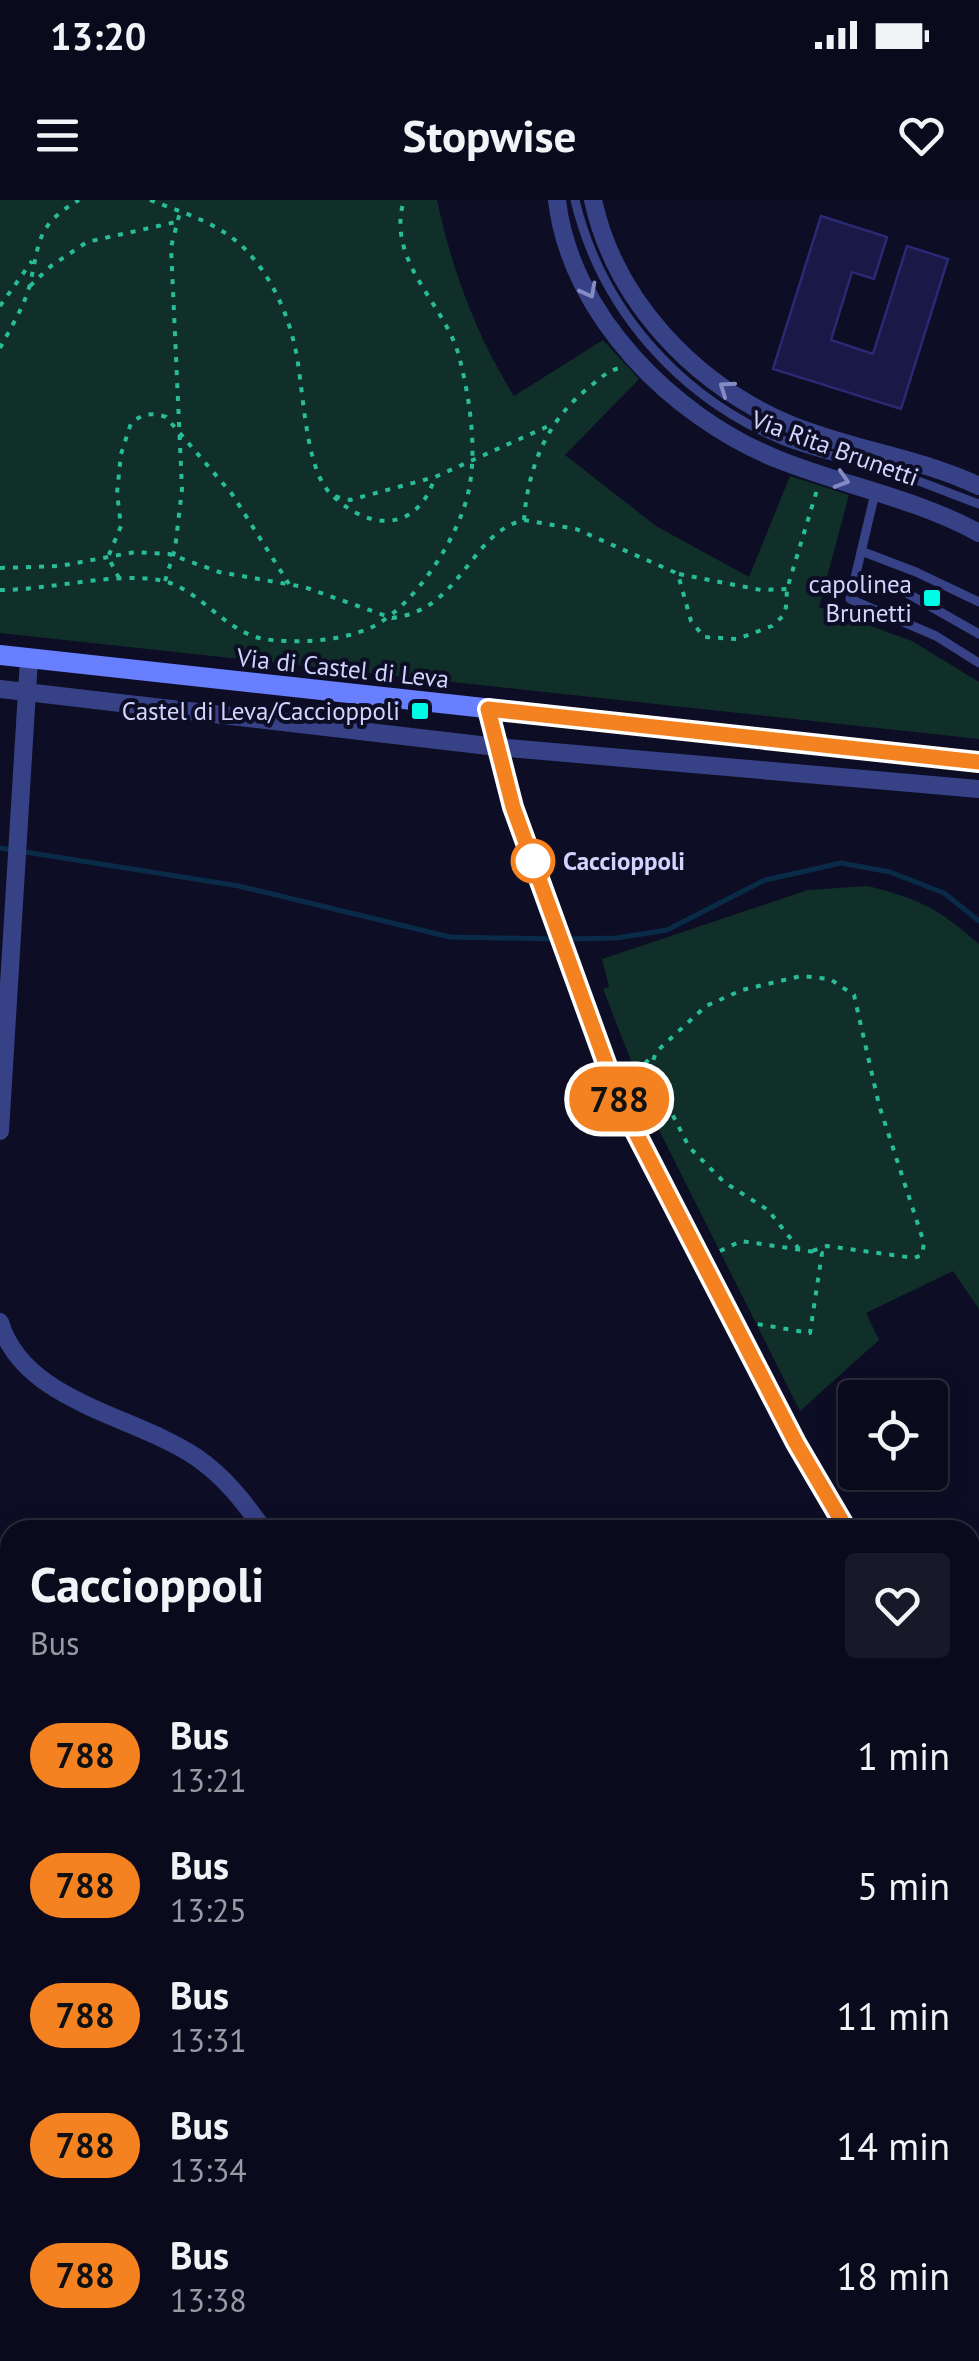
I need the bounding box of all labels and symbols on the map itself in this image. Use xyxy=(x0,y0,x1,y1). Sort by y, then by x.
one-way arrow xyxy=(577,281,596,299)
one-way arrow xyxy=(719,382,738,400)
street label: Via Rita Brunetti xyxy=(746,403,923,493)
one-way arrow xyxy=(832,468,849,489)
place label: capolinea Brunetti xyxy=(809,568,912,629)
marker: capolinea Brunetti xyxy=(921,587,943,609)
street label: Via di Castel di Leva xyxy=(234,641,451,695)
place label: Castel di Leva/Caccioppoli xyxy=(122,695,400,727)
marker: Castel di Leva/Caccioppoli xyxy=(409,700,431,722)
marker: Caccioppoli xyxy=(512,840,554,882)
place label: Caccioppoli xyxy=(563,845,685,877)
line badge: 788 xyxy=(562,1066,676,1132)

